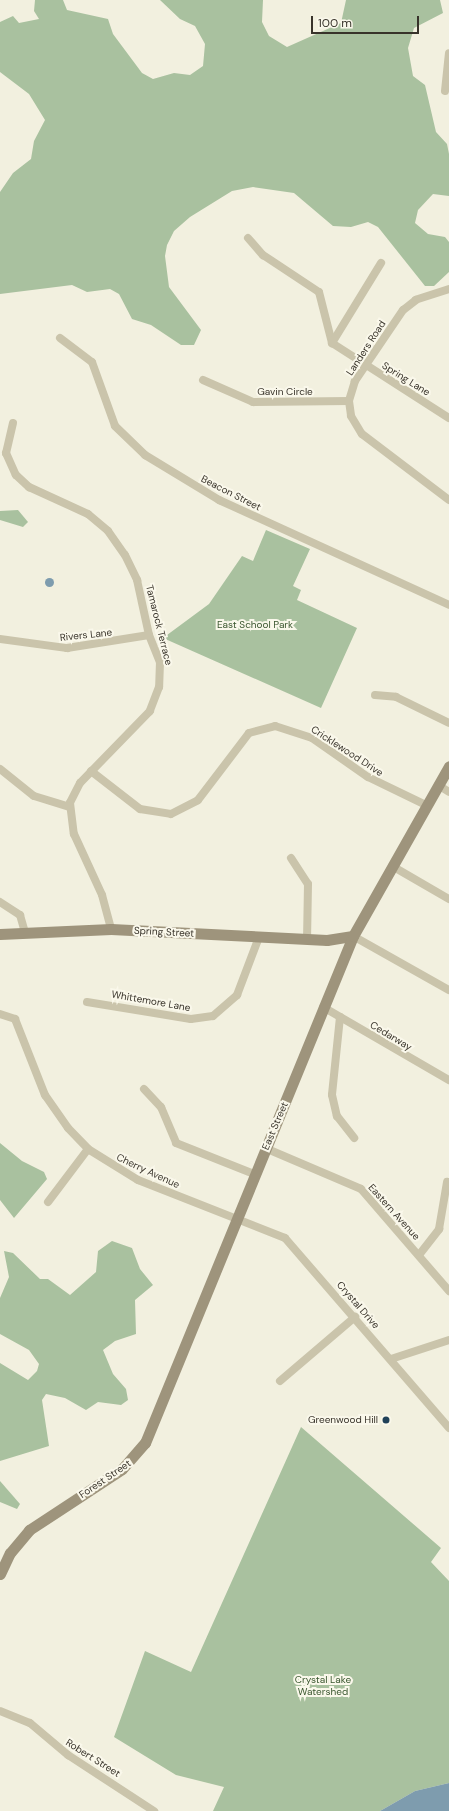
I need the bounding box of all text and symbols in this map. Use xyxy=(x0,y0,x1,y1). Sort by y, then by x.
scale bar xyxy=(313,8,421,34)
text: 100 m xyxy=(318,15,352,31)
street label: Landers Road xyxy=(344,318,388,378)
street label: Spring Lane xyxy=(380,360,432,398)
street label: Gavin Circle xyxy=(257,386,313,398)
street label: Beacon Street xyxy=(199,473,263,513)
street label: Tamarock Terrace xyxy=(143,584,175,666)
park label: East School Park xyxy=(217,619,293,631)
street label: Rivers Lane xyxy=(59,626,113,644)
street label: Cricklewood Drive xyxy=(309,723,385,779)
street label: Spring Street xyxy=(133,924,195,940)
street label: Whittemore Lane xyxy=(111,988,191,1014)
street label: Cedarway xyxy=(368,1019,414,1053)
street label: East Street xyxy=(260,1100,290,1152)
street label: Cherry Avenue xyxy=(115,1151,181,1191)
street label: Eastern Avenue xyxy=(366,1181,422,1243)
street label: Crystal Drive xyxy=(334,1279,382,1331)
place label: Greenwood Hill xyxy=(308,1414,378,1426)
marker: Greenwood Hill xyxy=(381,1415,391,1425)
street label: Forest Street xyxy=(77,1457,133,1501)
park label: Crystal Lake Watershed xyxy=(295,1673,351,1696)
street label: Robert Street xyxy=(63,1736,123,1780)

